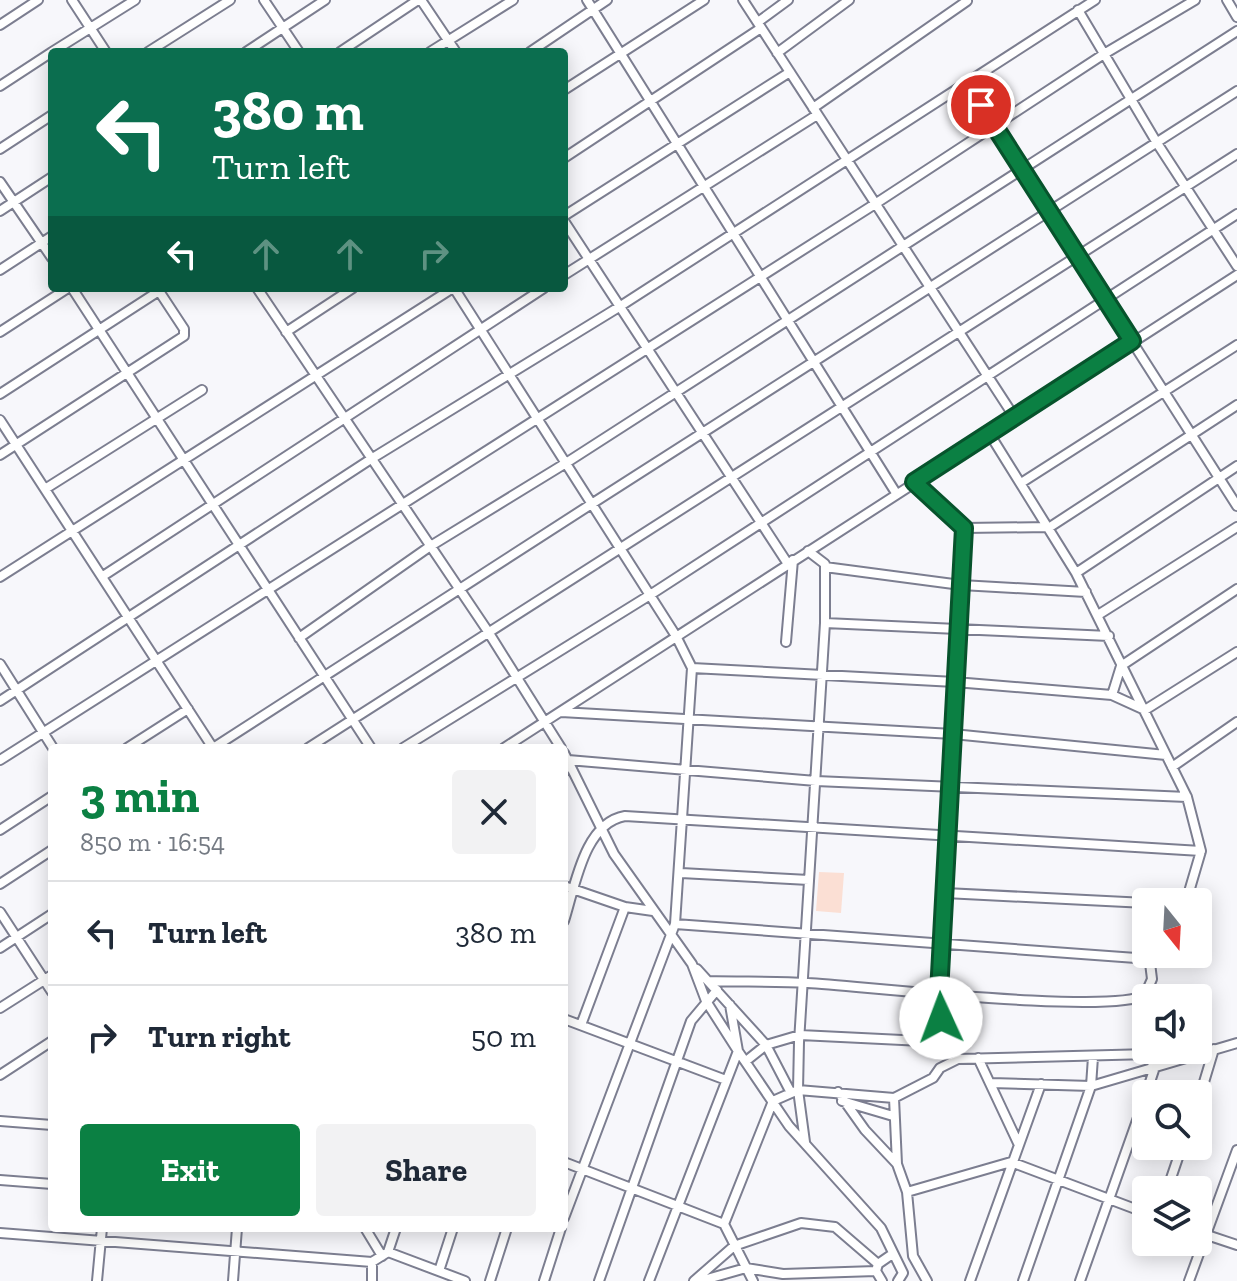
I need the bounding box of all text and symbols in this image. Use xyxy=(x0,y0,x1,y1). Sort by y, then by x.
pin xyxy=(947,71,1015,139)
text: 380 m xyxy=(212,77,364,144)
icon: left xyxy=(80,80,184,184)
icon: arrive xyxy=(959,83,1003,127)
text: Turn left xyxy=(212,145,350,188)
icon: left xyxy=(160,232,204,276)
icon: ahead xyxy=(244,232,288,276)
icon: ahead xyxy=(328,232,372,276)
icon: right xyxy=(412,232,456,276)
text: 3 min xyxy=(80,767,199,824)
button: close xyxy=(452,770,536,854)
text: 850 m · 16:54 xyxy=(80,826,225,858)
north arrow xyxy=(1132,888,1212,968)
map controls xyxy=(1132,888,1212,1256)
icon: left xyxy=(80,911,124,955)
text: Turn left xyxy=(148,915,267,951)
text: 380 m xyxy=(455,915,536,951)
position arrow xyxy=(899,976,983,1060)
button: sound xyxy=(1132,984,1212,1064)
icon: right xyxy=(80,1015,124,1059)
text: Turn right xyxy=(148,1019,290,1055)
text: 50 m xyxy=(471,1019,536,1055)
button: search xyxy=(1132,1080,1212,1160)
button: Exit xyxy=(80,1124,300,1216)
button: Share xyxy=(316,1124,536,1216)
button: layers xyxy=(1132,1176,1212,1256)

